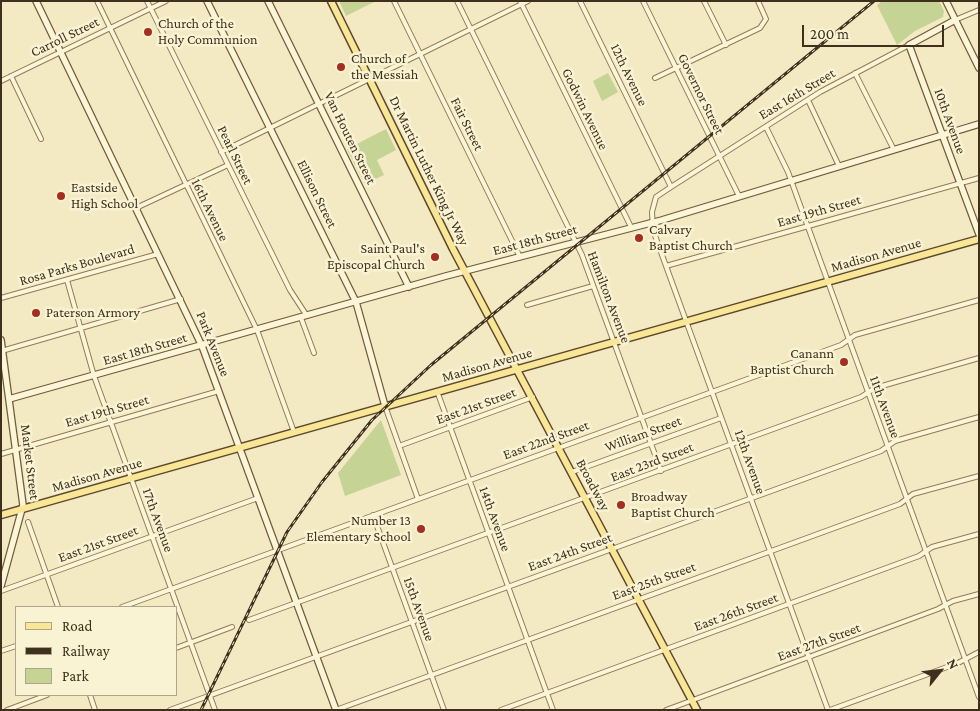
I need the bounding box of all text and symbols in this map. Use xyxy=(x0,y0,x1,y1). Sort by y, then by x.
street label: Carroll Street xyxy=(28,13,102,61)
scale bar xyxy=(805,15,948,47)
place label: Church of the Holy Communion xyxy=(158,16,258,48)
marker: Church of the Holy Communion xyxy=(142,26,154,38)
text: 200 m xyxy=(810,26,849,42)
street label: 12th Avenue xyxy=(607,41,651,109)
place label: Church of the Messiah xyxy=(351,51,418,84)
street label: Governor Street xyxy=(674,51,728,137)
marker: Church of the Messiah xyxy=(335,61,347,73)
street label: East 16th Street xyxy=(756,65,838,123)
street label: Godwin Avenue xyxy=(558,66,612,152)
street label: 10th Avenue xyxy=(930,86,970,156)
street label: Van Houten Street xyxy=(320,89,380,187)
street label: Dr Martin Luther King Jr Way xyxy=(385,94,473,248)
street label: Fair Street xyxy=(447,95,487,153)
street label: Pearl Street xyxy=(214,123,256,187)
street label: Ellison Street xyxy=(293,157,341,231)
street label: 16th Avenue xyxy=(188,176,232,244)
place label: Eastside High School xyxy=(71,180,138,212)
marker: Eastside High School xyxy=(55,190,67,202)
street label: East 19th Street xyxy=(775,191,863,231)
street label: East 18th Street xyxy=(491,221,579,259)
place label: Calvary Baptist Church xyxy=(649,222,733,254)
marker: Calvary Baptist Church xyxy=(633,232,645,244)
street label: Madison Avenue xyxy=(829,234,923,276)
street label: Rosa Parks Boulevard xyxy=(18,241,136,289)
place label: Saint Paul's Episcopal Church xyxy=(327,241,425,274)
street label: Hamilton Avenue xyxy=(584,249,634,345)
marker: Saint Paul's Episcopal Church xyxy=(429,251,441,263)
place label: Paterson Armory xyxy=(46,305,140,321)
marker: Paterson Armory xyxy=(30,307,42,319)
street label: Park Avenue xyxy=(192,309,234,379)
street label: East 18th Street xyxy=(101,329,189,369)
street label: Madison Avenue xyxy=(440,344,534,386)
place label: Canann Baptist Church xyxy=(750,346,834,378)
marker: Canann Baptist Church xyxy=(838,356,850,368)
street label: 11th Avenue xyxy=(866,373,904,441)
street label: East 21st Street xyxy=(434,384,518,428)
street label: East 19th Street xyxy=(63,391,151,431)
street label: William Street xyxy=(602,412,684,456)
street label: East 22nd Street xyxy=(501,417,591,463)
street label: Market Street xyxy=(17,423,43,501)
street label: 12th Avenue xyxy=(731,427,769,497)
street label: East 23rd Street xyxy=(608,438,696,486)
street label: Madison Avenue xyxy=(50,454,144,496)
street label: Broadway xyxy=(572,456,614,514)
street label: 14th Avenue xyxy=(476,484,514,554)
street label: 17th Avenue xyxy=(139,486,177,554)
place label: Broadway Baptist Church xyxy=(631,489,715,522)
marker: Broadway Baptist Church xyxy=(615,499,627,511)
place label: Number 13 Elementary School xyxy=(306,513,411,546)
street label: East 21st Street xyxy=(56,522,140,566)
marker: Number 13 Elementary School xyxy=(415,523,427,535)
street label: East 24th Street xyxy=(526,529,614,575)
street label: East 25th Street xyxy=(610,558,698,604)
street label: 15th Avenue xyxy=(400,575,438,643)
street label: East 26th Street xyxy=(692,589,780,635)
legend xyxy=(15,606,178,696)
text: Road xyxy=(62,618,92,634)
street label: East 27th Street xyxy=(775,619,863,665)
text: Railway xyxy=(62,643,110,659)
north arrow xyxy=(915,646,965,696)
text: N xyxy=(944,656,962,672)
text: Park xyxy=(62,668,89,684)

